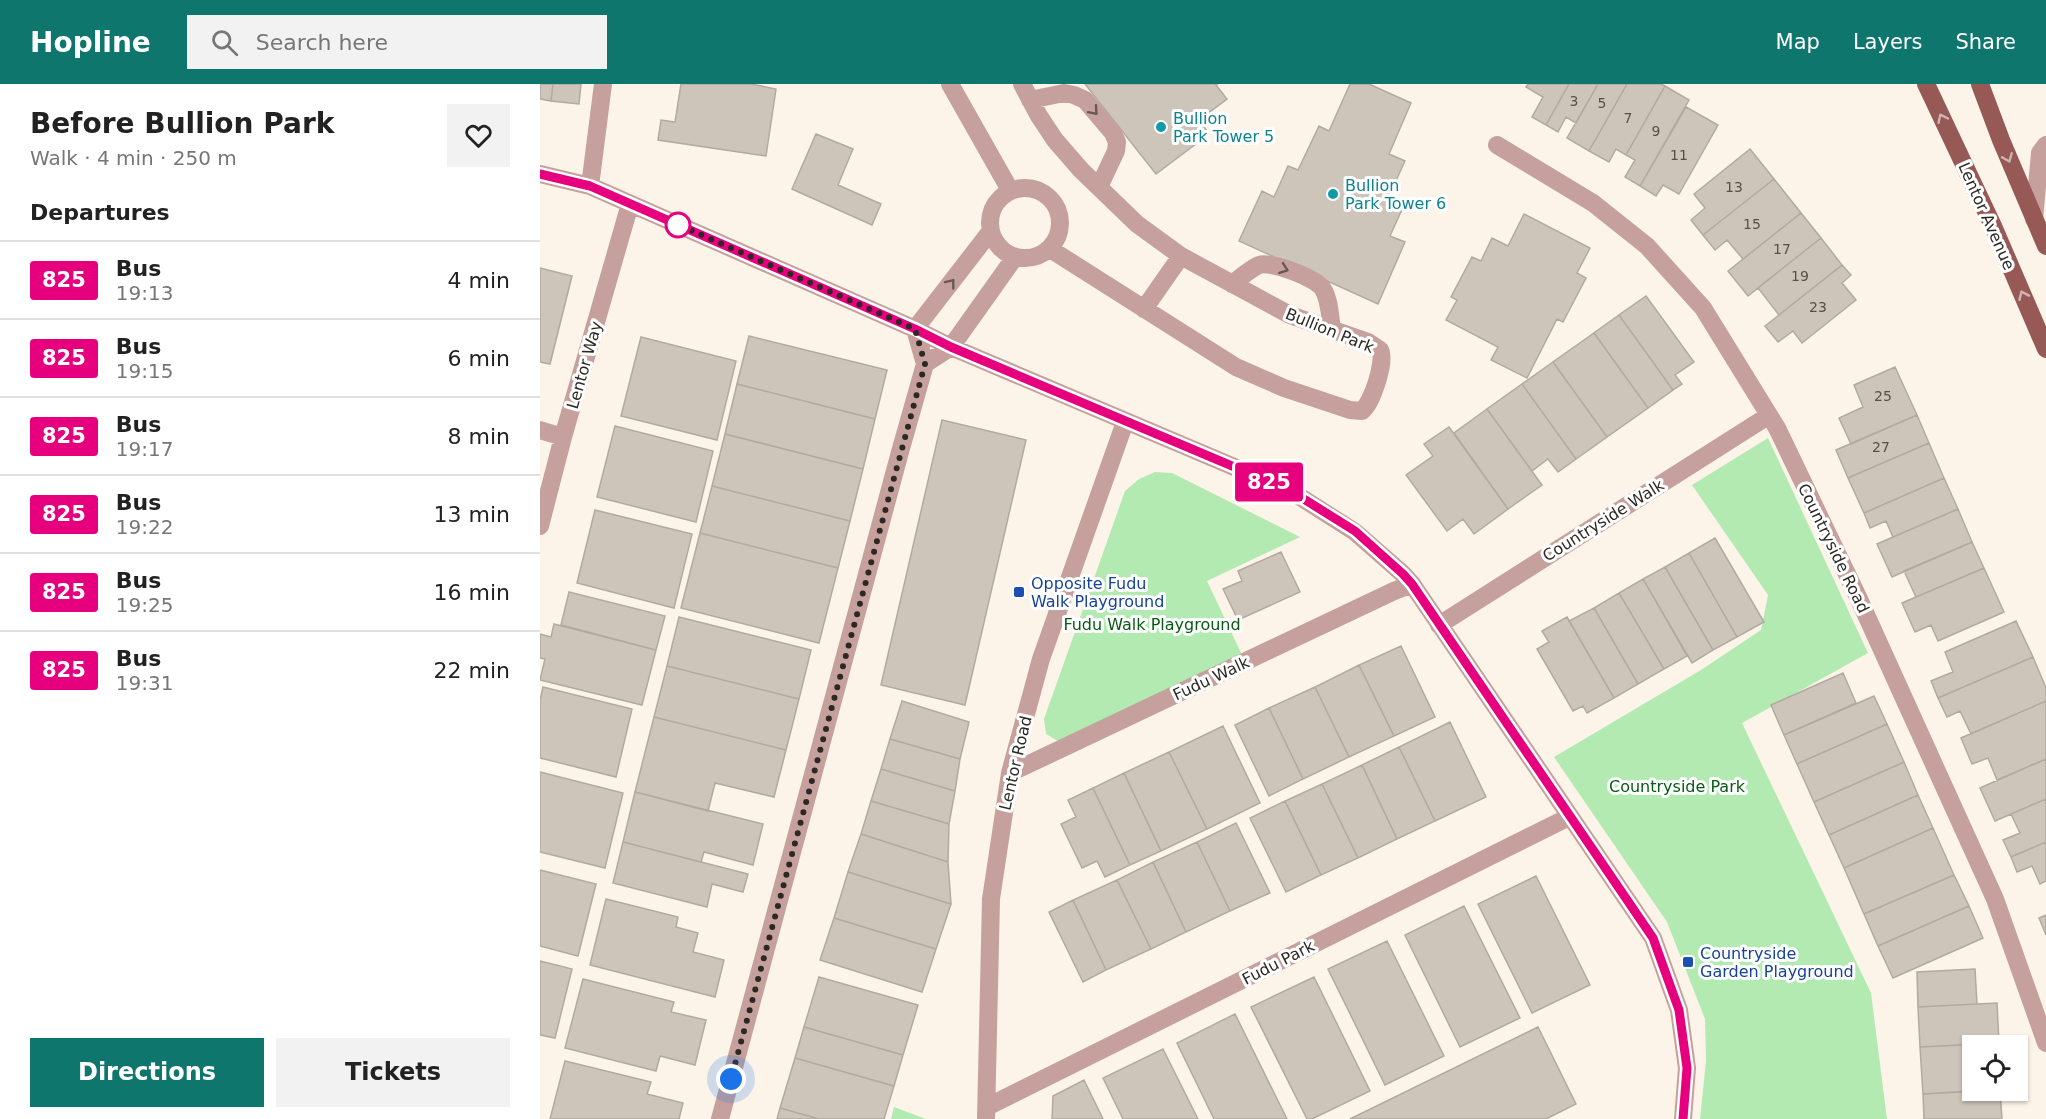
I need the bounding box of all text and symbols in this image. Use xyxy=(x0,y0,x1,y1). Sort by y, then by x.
search box xyxy=(187,15,607,69)
text: Hopline xyxy=(30,26,151,59)
icon: search xyxy=(208,26,241,59)
text: Search here xyxy=(256,30,388,55)
text: Map xyxy=(1776,30,1820,54)
text: Layers xyxy=(1853,30,1922,54)
text: Share xyxy=(1955,30,2016,54)
house number: 3 xyxy=(1570,93,1578,109)
house number: 5 xyxy=(1598,95,1606,111)
button: heart xyxy=(447,104,510,167)
one-way arrow xyxy=(1087,104,1098,115)
text: Before Bullion Park xyxy=(30,107,334,140)
place label: Bullion Park Tower 5 xyxy=(1173,109,1274,146)
house number: 7 xyxy=(1624,110,1632,126)
one-way arrow xyxy=(1937,113,1949,124)
marker: Bullion Park Tower 5 xyxy=(1154,120,1168,134)
house number: 9 xyxy=(1652,123,1660,139)
text: Walk · 4 min · 250 m xyxy=(30,146,237,170)
house number: 11 xyxy=(1670,147,1688,163)
one-way arrow xyxy=(2001,152,2013,163)
street label: Lentor Avenue xyxy=(1954,159,2019,273)
place label: Bullion Park Tower 6 xyxy=(1345,176,1446,213)
house number: 13 xyxy=(1725,179,1743,195)
marker: Bullion Park Tower 6 xyxy=(1326,187,1340,201)
text: Departures xyxy=(30,200,170,225)
unlabelled marker xyxy=(665,212,691,238)
house number: 15 xyxy=(1743,216,1761,232)
house number: 17 xyxy=(1773,241,1791,257)
text: Bus xyxy=(116,256,161,281)
one-way arrow xyxy=(1278,262,1289,274)
text: 825 xyxy=(42,268,86,292)
text: 4 min xyxy=(448,268,510,293)
house number: 19 xyxy=(1791,268,1809,284)
one-way arrow xyxy=(943,278,954,289)
text: 19:13 xyxy=(116,281,173,305)
one-way arrow xyxy=(2018,291,2030,302)
house number: 23 xyxy=(1809,299,1827,315)
street label: Bullion Park xyxy=(1283,304,1378,357)
street label: Lentor Way xyxy=(563,319,606,411)
text: Bus xyxy=(116,334,161,359)
text: 825 xyxy=(42,346,86,370)
text: 6 min xyxy=(448,346,510,371)
text: 19:15 xyxy=(116,359,173,383)
house number: 25 xyxy=(1874,388,1892,404)
text: Bus xyxy=(116,412,161,437)
text: 825 xyxy=(42,424,86,448)
text: 8 min xyxy=(448,424,510,449)
text: 19:17 xyxy=(116,437,173,461)
house number: 27 xyxy=(1872,439,1890,455)
line badge: 825 xyxy=(1234,462,1304,502)
text: 825 xyxy=(1247,470,1291,494)
street label: Countryside Walk xyxy=(1539,475,1668,566)
street label: Countryside Road xyxy=(1794,480,1873,616)
text: Bus xyxy=(116,490,161,515)
text: 825 xyxy=(42,502,86,526)
text: 13 min xyxy=(434,502,510,527)
text: 19:22 xyxy=(116,515,173,539)
text: Bus xyxy=(116,568,161,593)
place label: Opposite Fudu Walk Playground xyxy=(1031,574,1164,611)
text: 825 xyxy=(42,580,86,604)
text: 16 min xyxy=(434,580,510,605)
marker: Opposite Fudu Walk Playground xyxy=(1012,585,1026,599)
text: 19:25 xyxy=(116,593,173,617)
park label: Fudu Walk Playground xyxy=(1063,615,1241,634)
text: Bus xyxy=(116,646,161,671)
street label: Fudu Walk xyxy=(1170,652,1253,704)
text: 825 xyxy=(42,658,86,682)
text: 22 min xyxy=(434,658,510,683)
text: 19:31 xyxy=(116,671,173,695)
street label: Lentor Road xyxy=(995,714,1036,812)
park label: Countryside Park xyxy=(1609,777,1746,796)
street label: Fudu Park xyxy=(1239,936,1318,989)
place label: Countryside Garden Playground xyxy=(1700,944,1854,981)
marker: Countryside Garden Playground xyxy=(1681,955,1695,969)
map controls xyxy=(1962,1035,2028,1101)
button: locate xyxy=(1962,1035,2028,1101)
button: Directions xyxy=(30,1038,264,1107)
button: Tickets xyxy=(276,1038,510,1107)
your location xyxy=(716,1064,746,1094)

